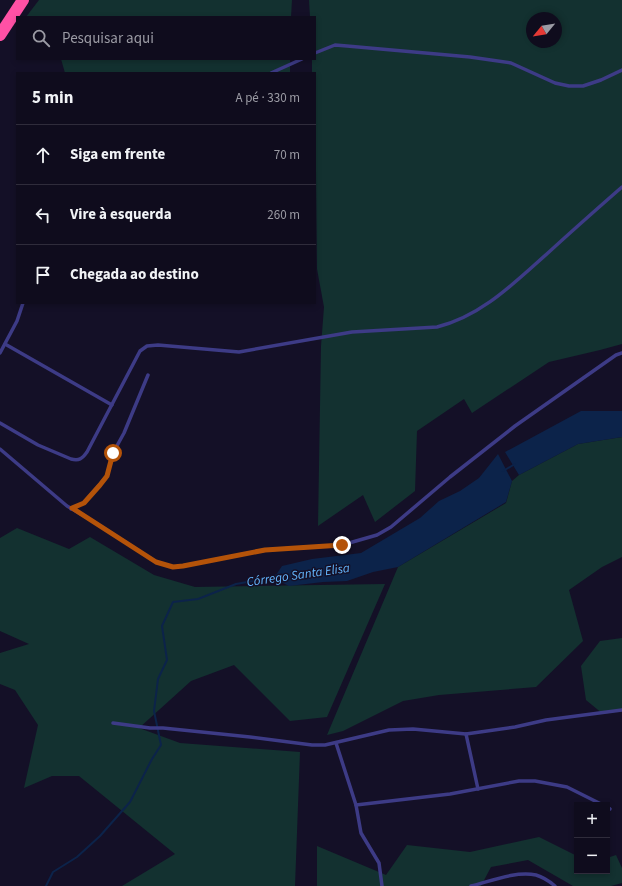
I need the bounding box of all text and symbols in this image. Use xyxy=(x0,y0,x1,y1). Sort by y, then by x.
north arrow xyxy=(526,12,562,48)
search box xyxy=(16,16,316,60)
icon: search xyxy=(30,27,52,49)
text: Pesquisar aqui xyxy=(62,28,154,49)
text: 5 min xyxy=(32,86,73,110)
text: A pé · 330 m xyxy=(235,89,300,107)
icon: ahead xyxy=(32,144,54,166)
text: Siga em frente xyxy=(70,144,165,165)
text: 70 m xyxy=(274,146,300,164)
icon: left xyxy=(32,204,54,226)
text: Vire à esquerda xyxy=(70,204,172,225)
text: 260 m xyxy=(267,206,300,224)
icon: arrive xyxy=(32,264,54,286)
text: Chegada ao destino xyxy=(70,264,199,285)
route start xyxy=(104,444,122,462)
route end xyxy=(333,536,351,554)
water label: Córrego Santa Elisa xyxy=(245,559,351,591)
map controls xyxy=(574,802,610,874)
button: + xyxy=(574,802,610,838)
button: − xyxy=(574,838,610,874)

